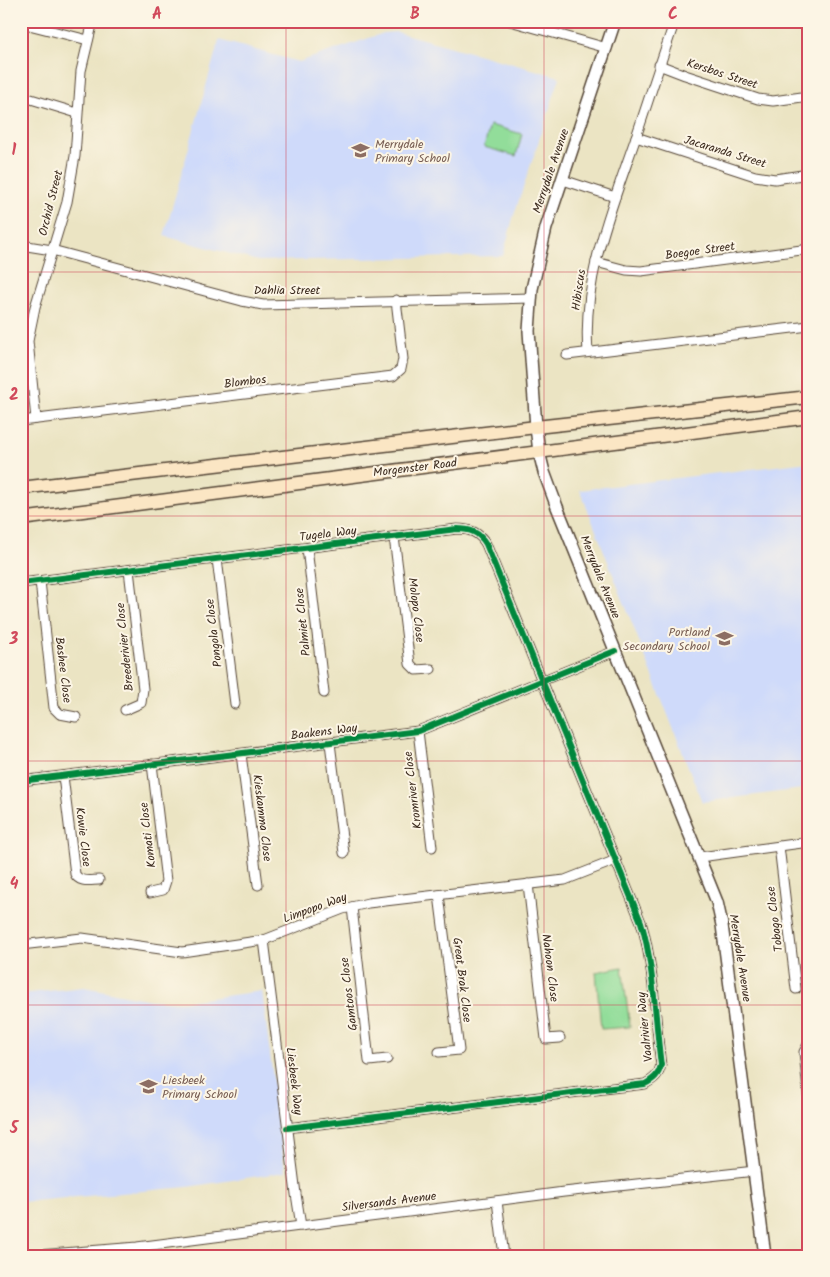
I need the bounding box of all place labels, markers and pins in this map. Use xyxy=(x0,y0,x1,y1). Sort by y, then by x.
place label: Merrydale Primary School xyxy=(375,135,450,168)
school or university icon: Merrydale Primary School xyxy=(351,141,371,161)
place label: Portland Secondary School xyxy=(623,623,711,656)
school or university icon: Portland Secondary School xyxy=(714,629,734,649)
place label: Liesbeek Primary School xyxy=(162,1071,237,1104)
school or university icon: Liesbeek Primary School xyxy=(138,1077,158,1097)

